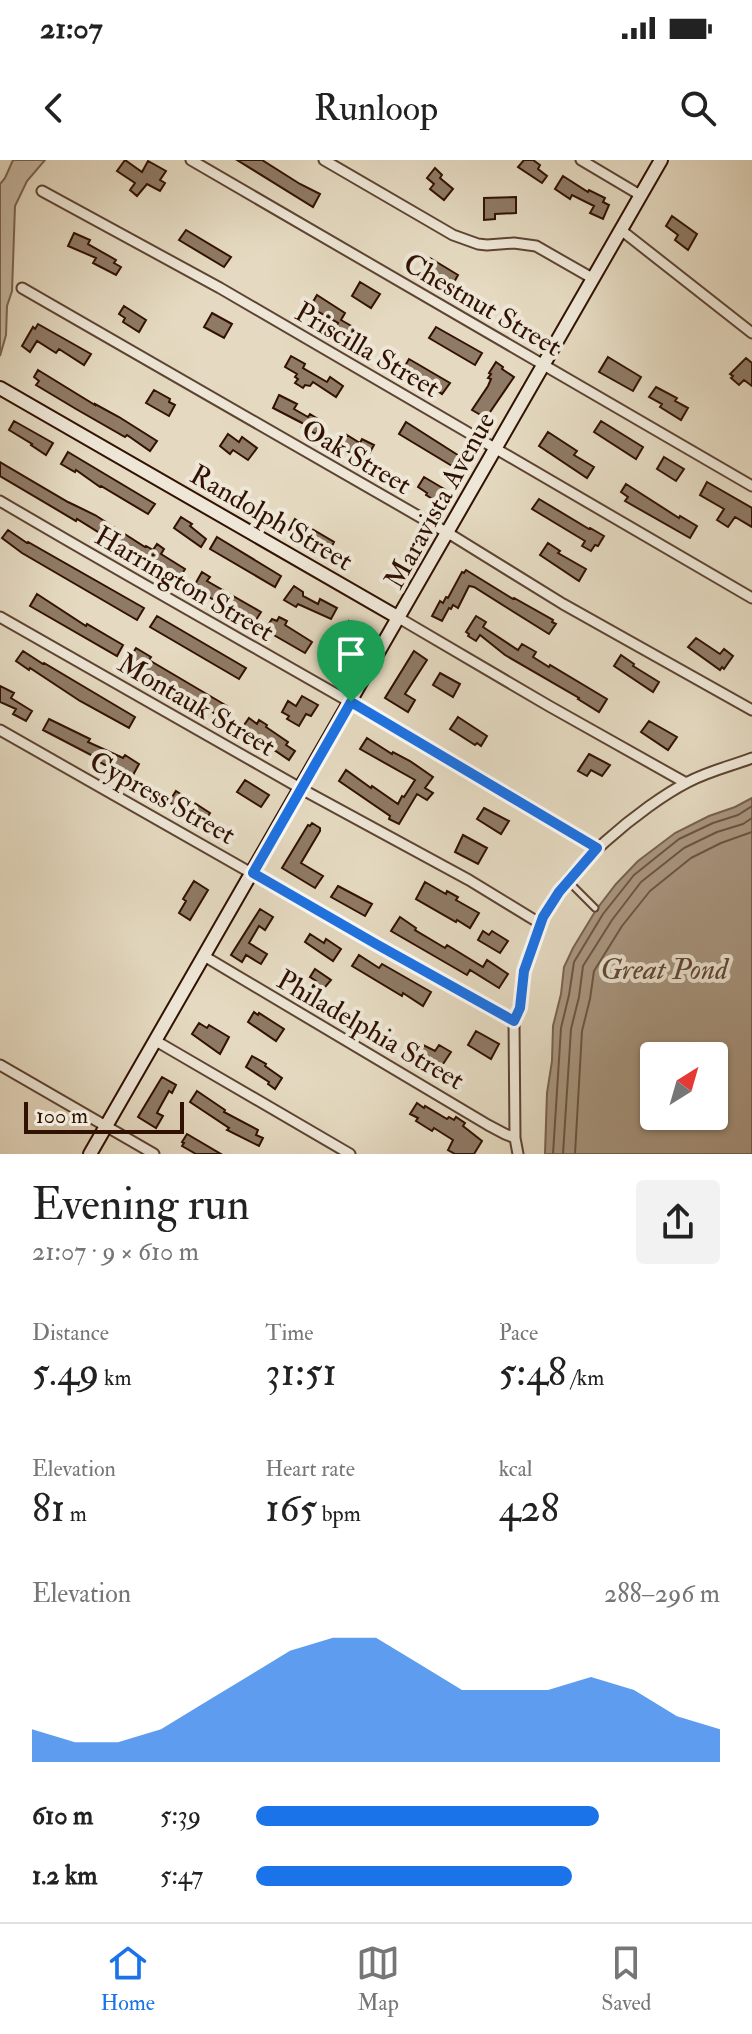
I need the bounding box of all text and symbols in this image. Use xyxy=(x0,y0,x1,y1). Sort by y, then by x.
text: 21:07 xyxy=(40,10,103,47)
icon: back xyxy=(32,86,76,130)
text: Runloop xyxy=(314,86,438,131)
icon: search xyxy=(676,86,720,130)
street label: Chestnut Street xyxy=(397,246,567,365)
street label: Priscilla Street xyxy=(289,295,446,406)
street label: Maravista Avenue xyxy=(377,406,503,595)
street label: Oak Street xyxy=(295,412,417,503)
street label: Randolph Street xyxy=(184,458,359,579)
street label: Harrington Street xyxy=(88,519,280,650)
pin xyxy=(317,620,385,702)
icon: arrive xyxy=(329,632,373,676)
street label: Montauk Street xyxy=(111,646,281,765)
street label: Cypress Street xyxy=(83,744,241,853)
water label: Great Pond xyxy=(600,951,730,988)
street label: Philadelphia Street xyxy=(270,962,470,1098)
north arrow xyxy=(640,1042,728,1130)
map controls xyxy=(640,1042,728,1130)
scale bar xyxy=(24,1098,184,1134)
text: 100 m xyxy=(36,1102,88,1130)
text: Evening run xyxy=(32,1178,250,1233)
button: share xyxy=(636,1180,720,1264)
text: 21:07 · 9 × 610 m xyxy=(32,1236,199,1268)
text: Distance xyxy=(32,1319,109,1347)
text: Time xyxy=(265,1319,313,1347)
text: Pace xyxy=(499,1319,538,1347)
text: 5.49 xyxy=(32,1347,99,1398)
text: 31:51 xyxy=(265,1347,337,1398)
text: 5:48 xyxy=(499,1347,566,1398)
text: km xyxy=(99,1364,131,1392)
text: /km xyxy=(566,1364,604,1392)
text: Elevation xyxy=(32,1455,116,1483)
text: Heart rate xyxy=(265,1455,355,1483)
text: kcal xyxy=(499,1455,532,1483)
text: 81 xyxy=(32,1483,65,1534)
text: 165 xyxy=(265,1483,317,1534)
text: 428 xyxy=(499,1483,559,1534)
text: m xyxy=(65,1500,87,1528)
text: bpm xyxy=(317,1500,361,1528)
text: Elevation xyxy=(32,1578,131,1610)
text: 288–296 m xyxy=(604,1578,720,1610)
text: 610 m xyxy=(32,1800,93,1832)
text: 5:39 xyxy=(160,1800,201,1832)
text: 1.2 km xyxy=(32,1860,98,1892)
text: 5:47 xyxy=(160,1860,203,1892)
tab: Home xyxy=(101,1941,155,2017)
tab: Map xyxy=(356,1941,400,2017)
tab: Saved xyxy=(601,1941,651,2017)

